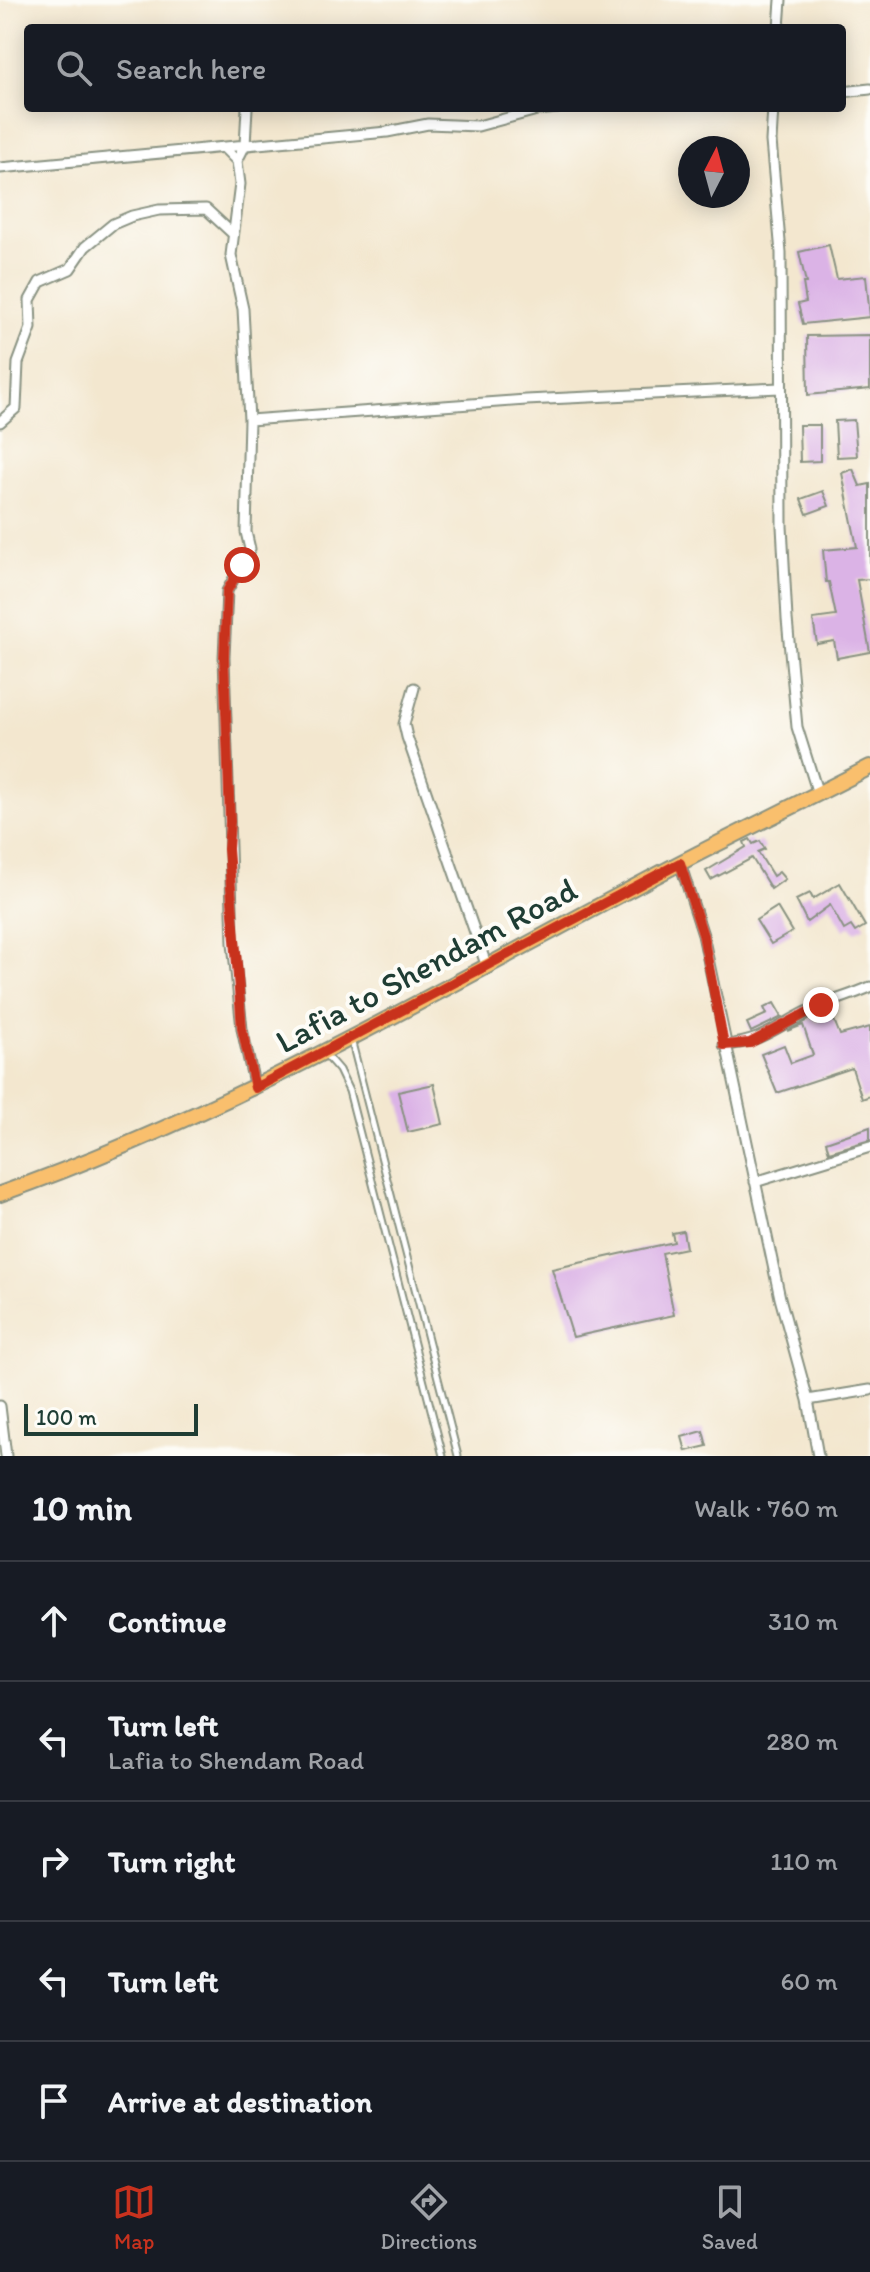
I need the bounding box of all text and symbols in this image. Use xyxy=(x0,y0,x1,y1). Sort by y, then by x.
search box xyxy=(24,24,846,112)
icon: search xyxy=(52,46,96,90)
text: Search here xyxy=(116,50,266,87)
north arrow xyxy=(678,136,750,208)
route start xyxy=(224,547,260,583)
street label: Lafia to Shendam Road xyxy=(269,868,584,1062)
route end xyxy=(803,987,839,1023)
scale bar xyxy=(24,1400,198,1436)
text: 100 m xyxy=(36,1404,97,1431)
text: 10 min xyxy=(32,1488,132,1529)
text: Walk · 760 m xyxy=(694,1492,838,1524)
icon: ahead xyxy=(32,1599,76,1643)
text: Continue xyxy=(108,1603,227,1640)
text: 310 m xyxy=(768,1605,838,1637)
text: Turn left xyxy=(108,1707,219,1744)
icon: left xyxy=(32,1719,76,1763)
text: 280 m xyxy=(766,1725,838,1757)
text: Lafia to Shendam Road xyxy=(108,1744,364,1776)
icon: right xyxy=(32,1839,76,1883)
text: Turn right xyxy=(108,1843,236,1880)
text: 110 m xyxy=(770,1845,838,1877)
icon: left xyxy=(32,1959,76,2003)
text: Turn left xyxy=(108,1963,219,2000)
text: 60 m xyxy=(781,1965,838,1997)
icon: arrive xyxy=(32,2079,76,2123)
text: Arrive at destination xyxy=(108,2083,372,2120)
tab: Map xyxy=(112,2180,156,2255)
tab: Directions xyxy=(381,2180,477,2255)
tab: Saved xyxy=(702,2180,758,2255)

